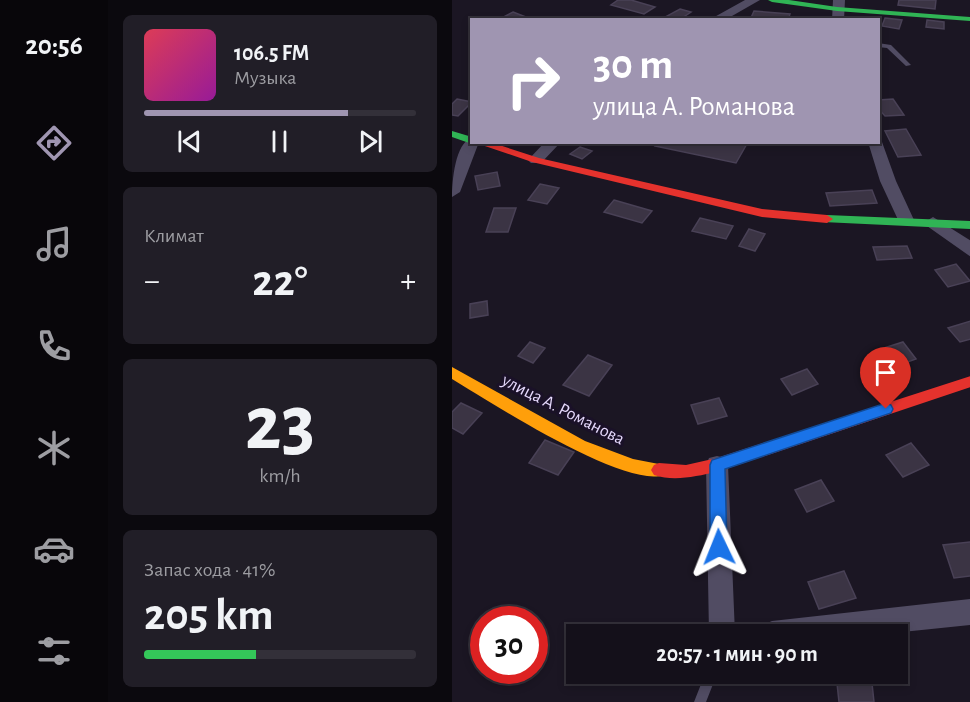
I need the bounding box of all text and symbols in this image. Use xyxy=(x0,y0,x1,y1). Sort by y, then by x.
text: 20:56 xyxy=(25,32,83,59)
text: 106.5 FM xyxy=(234,42,309,64)
icon: right xyxy=(494,42,572,120)
text: 30 m xyxy=(593,44,673,86)
text: Музыка xyxy=(234,68,296,88)
text: улица А. Романова xyxy=(593,93,795,120)
icon: directions xyxy=(33,122,75,164)
icon: previous xyxy=(173,125,206,158)
icon: pause xyxy=(263,125,296,158)
icon: next xyxy=(354,125,387,158)
icon: music xyxy=(33,223,75,265)
text: Климат xyxy=(144,226,204,246)
text: 22° xyxy=(252,259,308,304)
text: − xyxy=(144,265,160,298)
text: + xyxy=(400,265,416,298)
icon: phone xyxy=(33,325,75,367)
pin xyxy=(860,347,911,409)
icon: arrive xyxy=(869,356,902,389)
street label: улица А. Романова xyxy=(498,371,627,449)
text: 23 xyxy=(245,386,315,464)
icon: climate xyxy=(33,427,75,469)
text: km/h xyxy=(259,466,301,486)
position arrow xyxy=(687,515,751,579)
icon: car xyxy=(33,528,75,570)
text: Запас хода · 41% xyxy=(144,560,276,580)
text: 205 km xyxy=(144,593,273,638)
speed limit sign: 30 xyxy=(470,606,548,684)
icon: filters xyxy=(33,630,75,672)
text: 20:57 · 1 мин · 90 m xyxy=(656,643,818,665)

